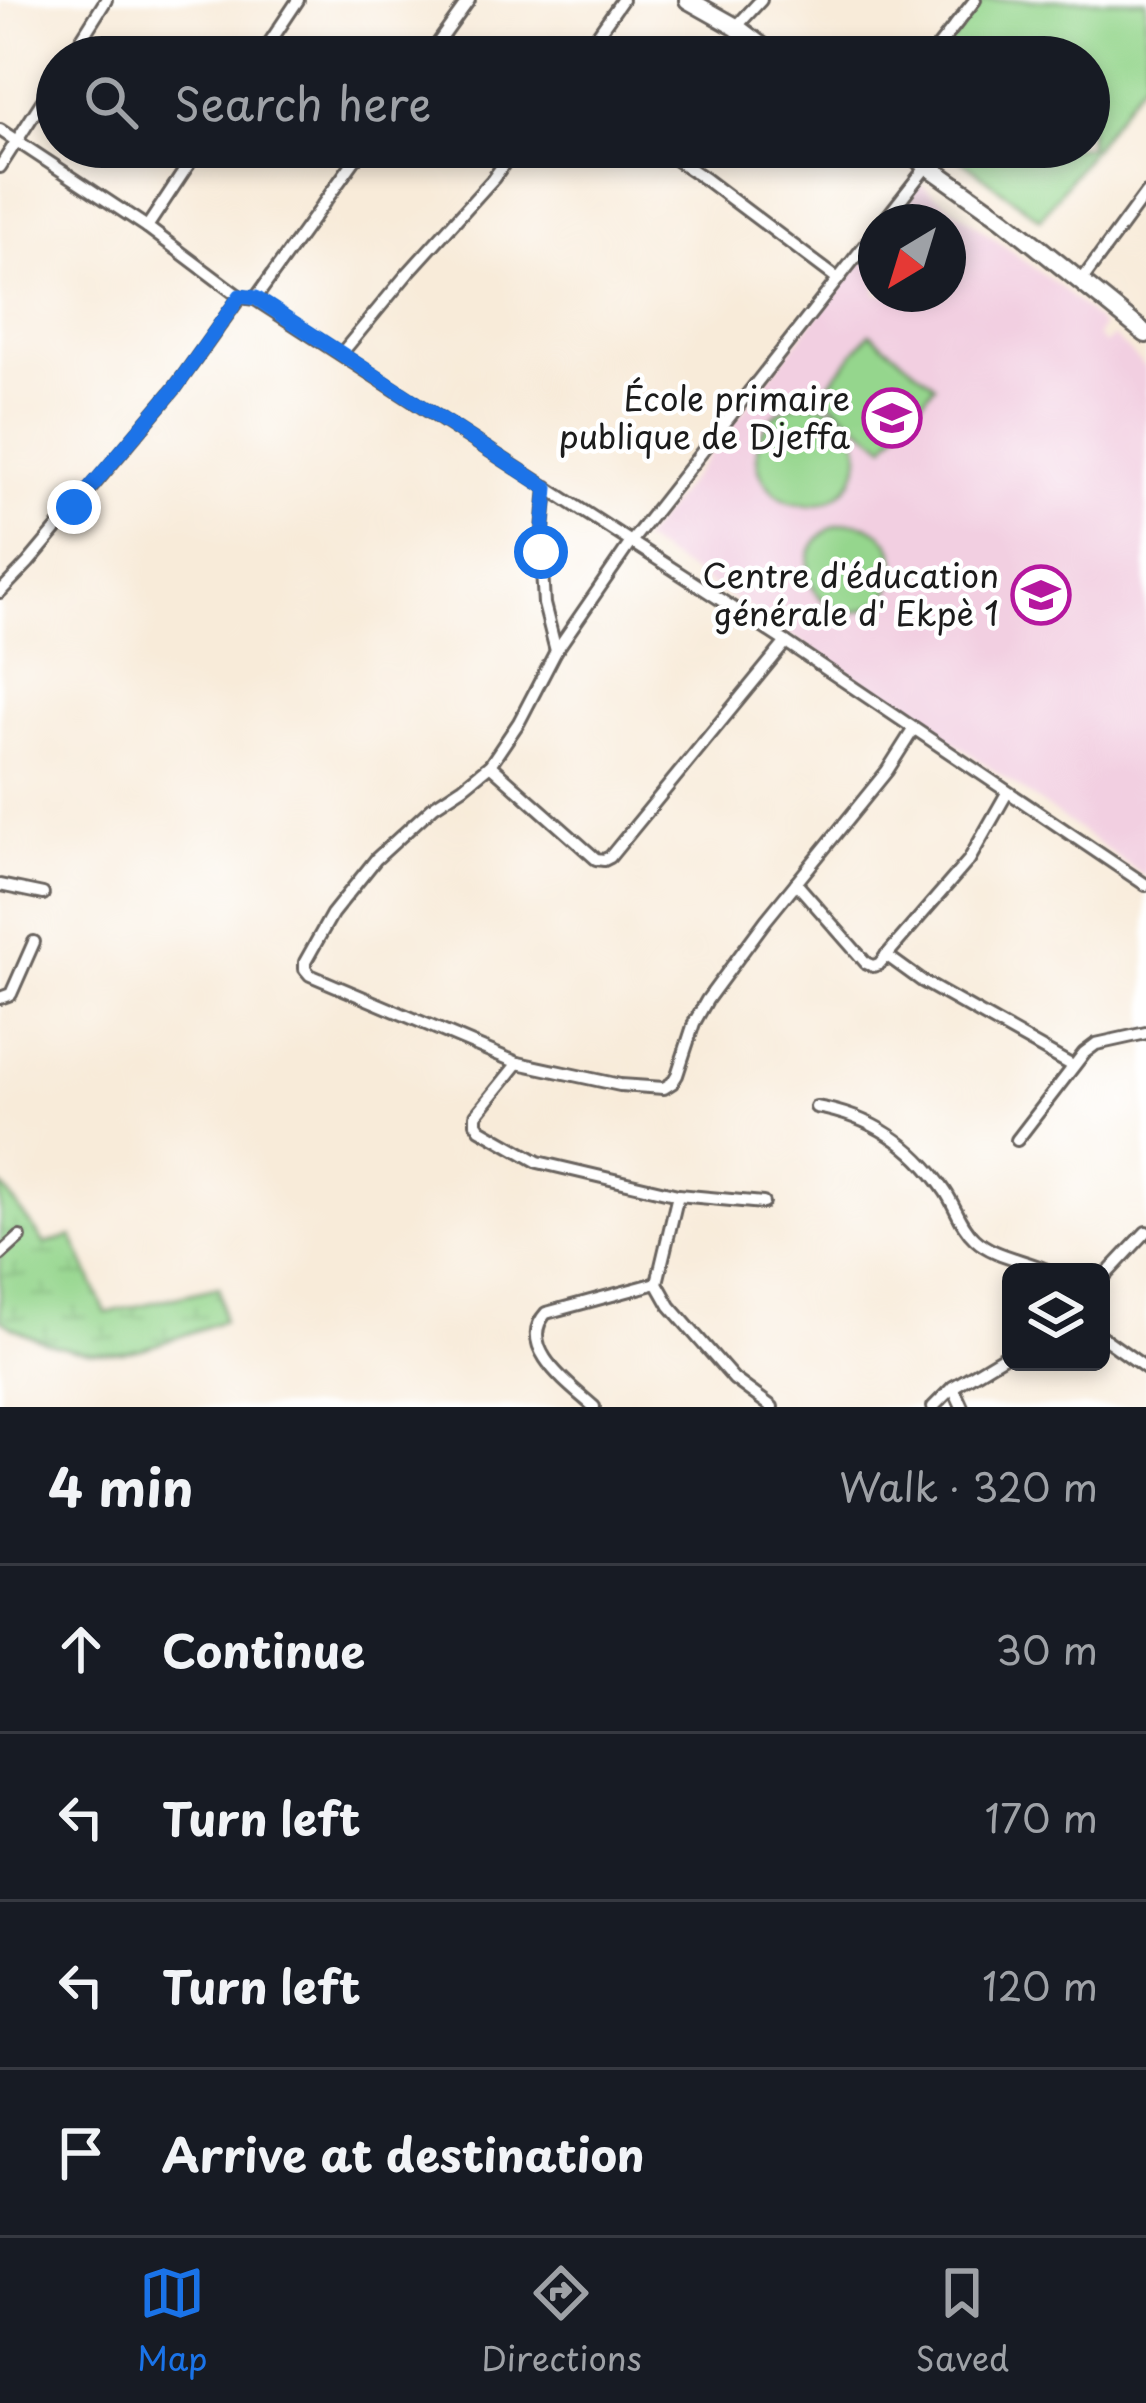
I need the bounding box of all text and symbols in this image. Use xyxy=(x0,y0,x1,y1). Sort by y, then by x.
search box xyxy=(36,36,1110,168)
text: Search here xyxy=(174,68,431,136)
icon: search xyxy=(78,69,144,135)
north arrow xyxy=(858,204,966,312)
place label: École primaire publique de Djeffa xyxy=(558,372,850,460)
school or university icon: École primaire publique de Djeffa xyxy=(861,387,923,449)
route end xyxy=(47,480,101,534)
route start xyxy=(514,525,568,579)
place label: Centre d'éducation générale d' Ekpè 1 xyxy=(702,549,999,637)
school or university icon: Centre d'éducation générale d' Ekpè 1 xyxy=(1010,564,1072,626)
map controls xyxy=(1002,1263,1110,1371)
button: layers xyxy=(1002,1263,1110,1371)
text: 4 min xyxy=(48,1447,193,1524)
text: Walk · 320 m xyxy=(839,1456,1098,1515)
text: Continue xyxy=(162,1615,365,1683)
icon: ahead xyxy=(48,1616,114,1682)
text: 30 m xyxy=(995,1619,1098,1678)
text: Turn left xyxy=(162,1783,361,1851)
icon: left xyxy=(48,1784,114,1850)
text: 170 m xyxy=(985,1787,1098,1846)
text: Turn left xyxy=(162,1951,361,2019)
icon: left xyxy=(48,1952,114,2018)
text: 120 m xyxy=(982,1955,1098,2014)
text: Arrive at destination xyxy=(162,2119,645,2187)
icon: arrive xyxy=(48,2120,114,2186)
tab: Map xyxy=(137,2260,207,2382)
tab: Directions xyxy=(481,2260,642,2382)
tab: Saved xyxy=(915,2260,1009,2382)

